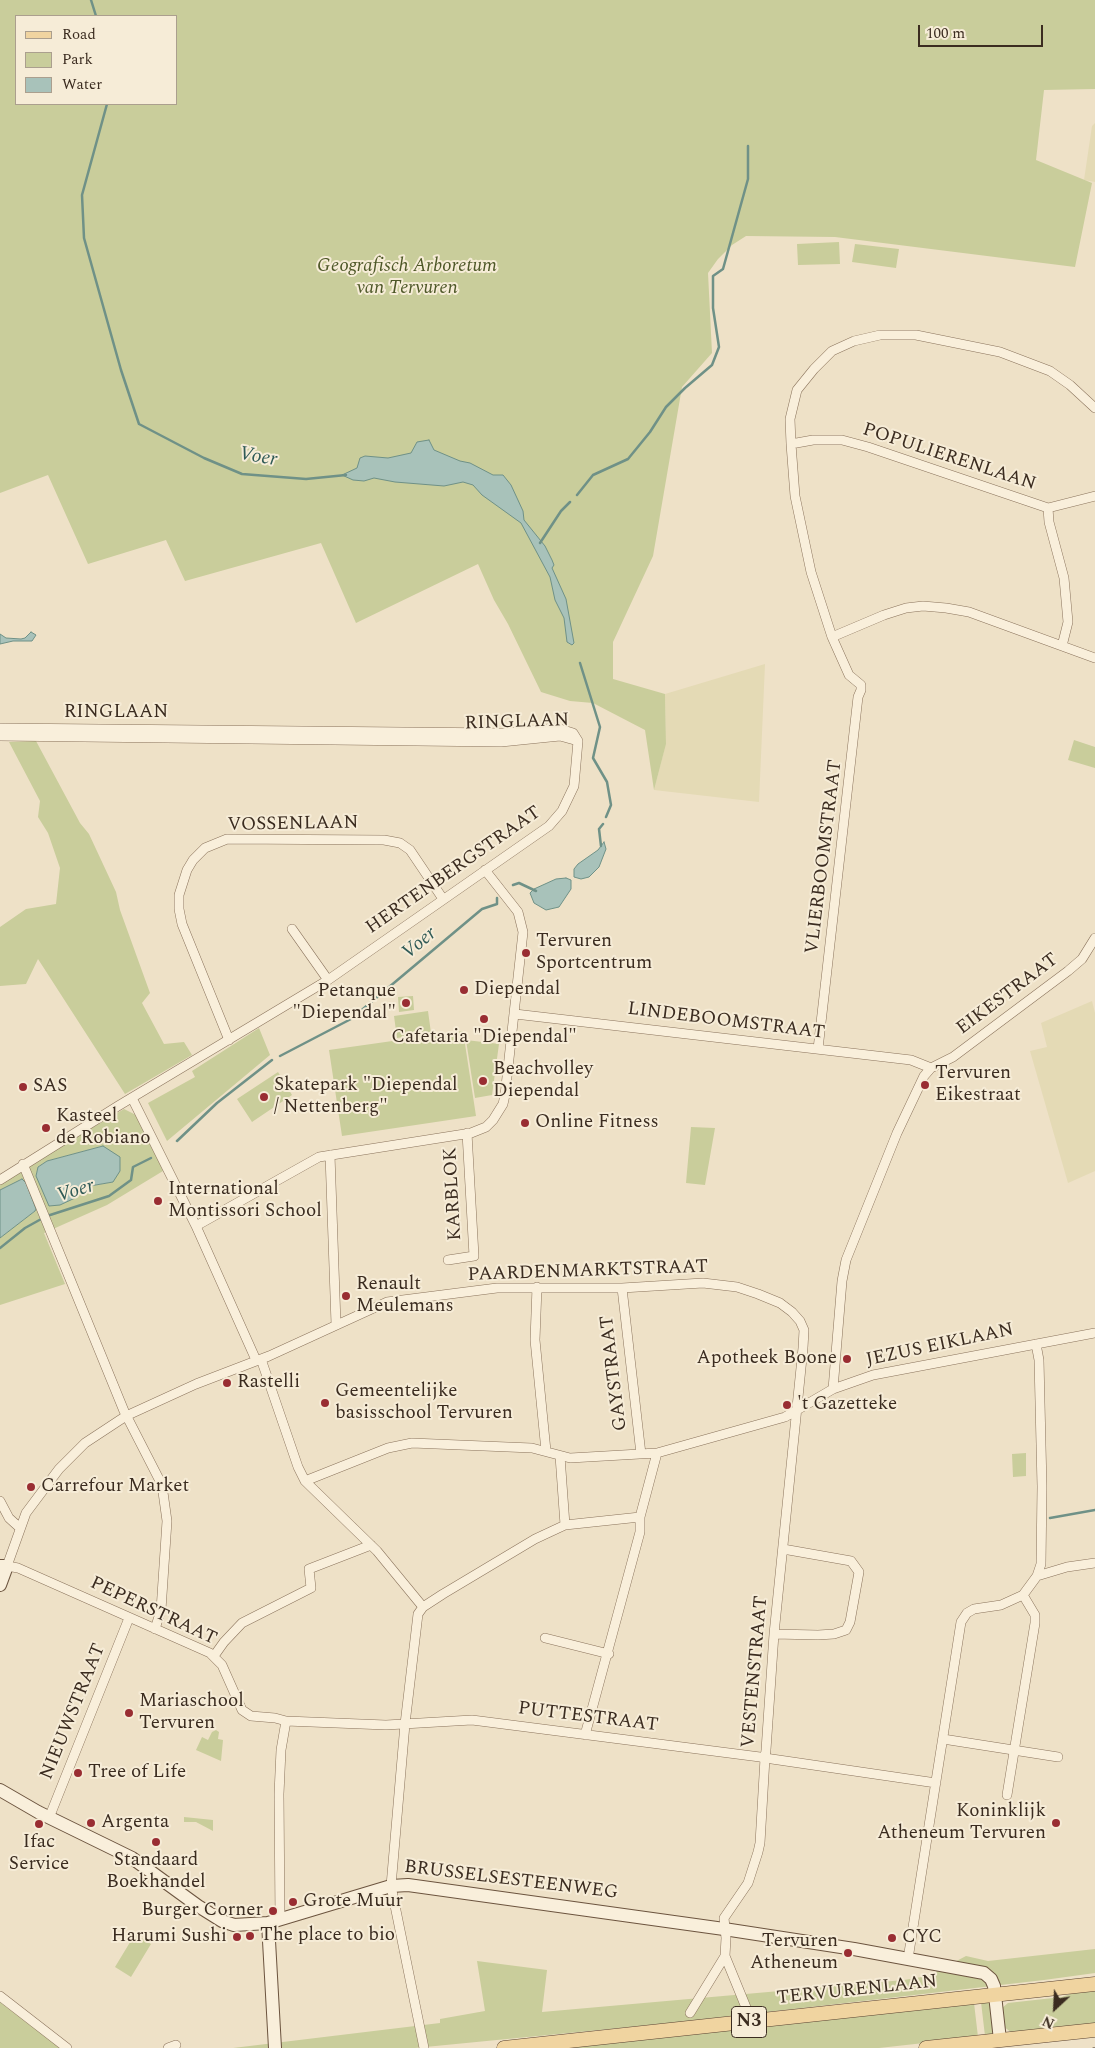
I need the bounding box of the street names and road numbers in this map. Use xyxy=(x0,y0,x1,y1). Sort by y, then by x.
street label: POPULIERENLAAN xyxy=(859,419,1039,497)
street label: RINGLAAN xyxy=(64,702,168,724)
street label: RINGLAAN xyxy=(464,710,570,736)
street label: VLIERBOOMSTRAAT xyxy=(802,759,848,955)
street label: HERTENBERGSTRAAT xyxy=(362,802,546,940)
street label: VOSSENLAAN xyxy=(227,812,359,838)
street label: EIKESTRAAT xyxy=(953,949,1063,1041)
street label: LINDEBOOMSTRAAT xyxy=(626,999,826,1045)
street label: KARBLOK xyxy=(440,1147,468,1241)
street label: PAARDENMARKTSTRAAT xyxy=(467,1256,709,1288)
street label: GAYSTRAAT xyxy=(597,1314,633,1432)
street label: JEZUS EIKLAAN xyxy=(864,1319,1016,1373)
street label: PEPERSTRAAT xyxy=(86,1573,220,1651)
street label: VESTENSTRAAT xyxy=(738,1595,774,1749)
street label: NIEUWSTRAAT xyxy=(36,1641,112,1783)
street label: PUTTESTRAAT xyxy=(516,1698,660,1738)
street label: BRUSSELSESTEENWEG xyxy=(403,1857,619,1905)
street label: TERVURENLAAN xyxy=(776,1971,938,2011)
road number: N3 xyxy=(732,2006,766,2038)

